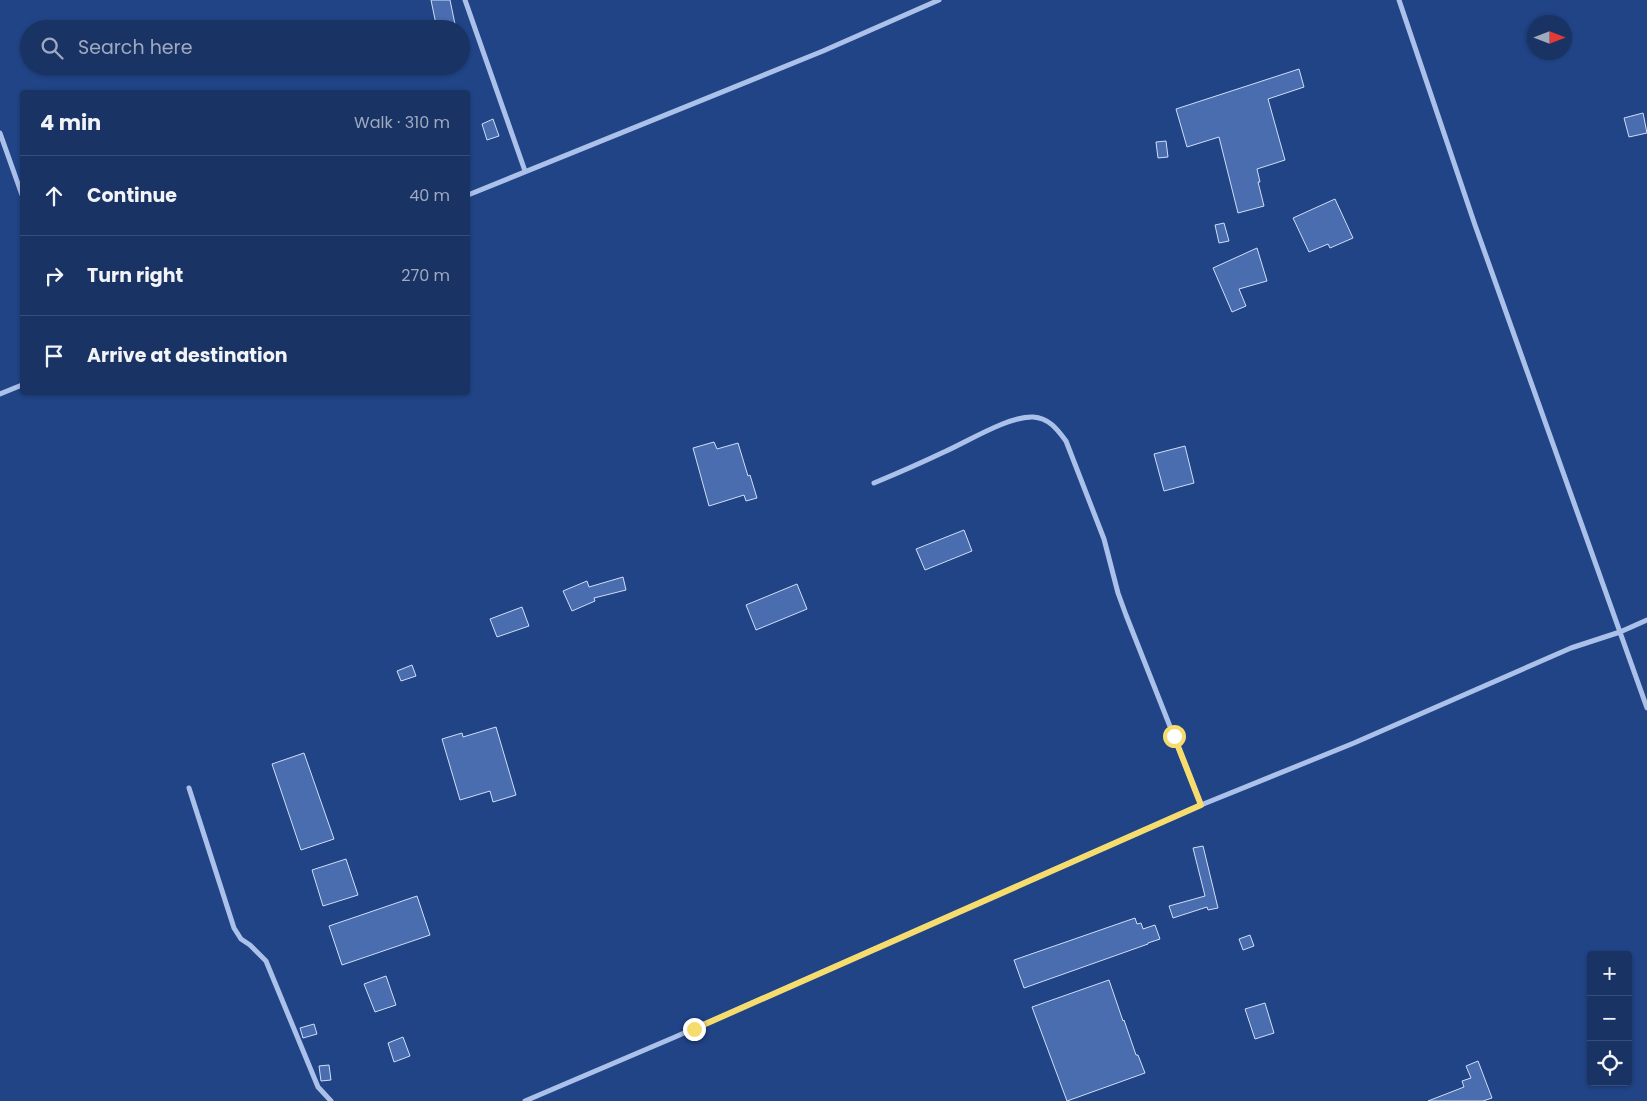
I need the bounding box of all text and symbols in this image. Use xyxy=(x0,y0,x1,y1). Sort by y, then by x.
north arrow xyxy=(1527,15,1572,60)
search box xyxy=(20,20,470,75)
icon: search xyxy=(38,34,66,62)
text: Search here xyxy=(78,34,192,61)
text: 4 min xyxy=(40,108,101,137)
text: Walk · 310 m xyxy=(354,111,450,134)
icon: ahead xyxy=(40,182,68,210)
text: Continue xyxy=(87,182,177,209)
text: 40 m xyxy=(409,184,450,207)
icon: right xyxy=(40,262,68,290)
text: Turn right xyxy=(87,262,183,289)
text: 270 m xyxy=(401,264,450,287)
icon: arrive xyxy=(40,342,68,370)
text: Arrive at destination xyxy=(87,342,288,369)
route start xyxy=(1163,725,1186,748)
map controls xyxy=(1587,951,1632,1086)
button: + xyxy=(1587,951,1632,996)
button: − xyxy=(1587,996,1632,1041)
route end xyxy=(683,1018,706,1041)
button: locate xyxy=(1587,1041,1632,1086)

